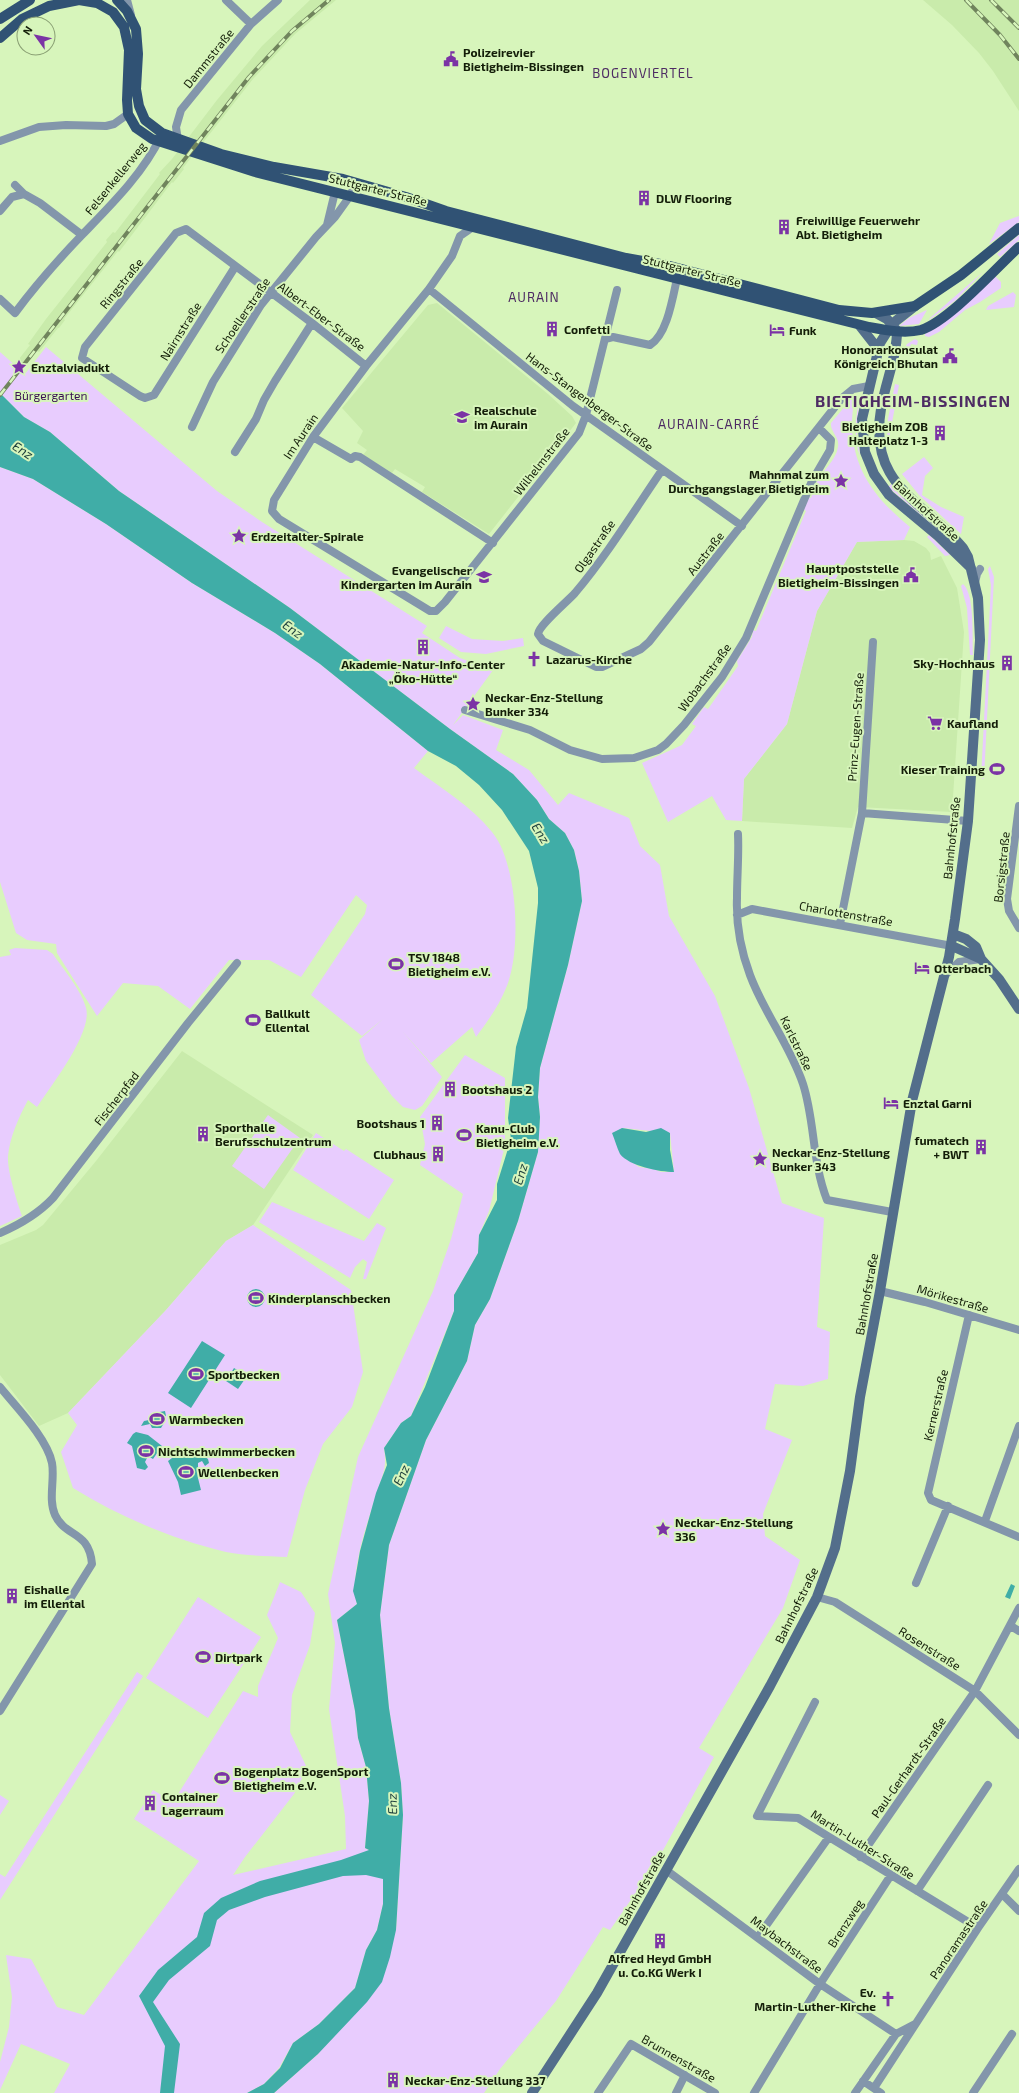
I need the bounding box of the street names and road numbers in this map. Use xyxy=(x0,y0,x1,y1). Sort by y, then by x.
street label: Dammstraße xyxy=(180,26,236,90)
street label: Felsenkellerweg xyxy=(81,139,149,217)
street label: Stuttgarter Straße xyxy=(327,170,429,208)
street label: Stuttgarter Straße xyxy=(641,251,743,289)
street label: Ringstraße xyxy=(96,255,146,311)
street label: Schoellerstraße xyxy=(212,275,272,355)
street label: Albert-Eber-Straße xyxy=(276,279,368,353)
street label: Nairnstraße xyxy=(156,299,204,363)
street label: Hans-Stangenberger-Straße xyxy=(524,349,656,453)
street label: Im Aurain xyxy=(280,411,320,461)
street label: Wilhelmstraße xyxy=(510,424,572,498)
street label: Bahnhofstraße xyxy=(892,477,962,543)
street label: Olgastraße xyxy=(571,517,617,575)
street label: Austraße xyxy=(684,529,726,577)
street label: Wobachstraße xyxy=(675,640,733,714)
street label: Prinz-Eugen-Straße xyxy=(844,672,866,782)
street label: Bahnhofstraße xyxy=(940,796,962,880)
street label: Borsigstraße xyxy=(990,831,1012,903)
street label: Charlottenstraße xyxy=(798,898,894,928)
street label: Karlstraße xyxy=(778,1014,816,1072)
street label: Fischerpfad xyxy=(91,1068,141,1128)
street label: Bahnhofstraße xyxy=(852,1252,880,1336)
street label: Mörikestraße xyxy=(915,1281,991,1315)
street label: Kernerstraße xyxy=(920,1368,950,1442)
street label: Bahnhofstraße xyxy=(772,1565,820,1645)
street label: Rosenstraße xyxy=(896,1623,964,1673)
street label: Paul-Gerhardt-Straße xyxy=(868,1714,948,1820)
street label: Martin-Luther-Straße xyxy=(809,1806,917,1882)
street label: Bahnhofstraße xyxy=(615,1848,667,1928)
street label: Brenzweg xyxy=(824,1896,866,1950)
street label: Panoramastraße xyxy=(926,1897,990,1981)
street label: Maybachstraße xyxy=(748,1912,826,1976)
street label: Brunnenstraße xyxy=(640,2031,718,2085)

